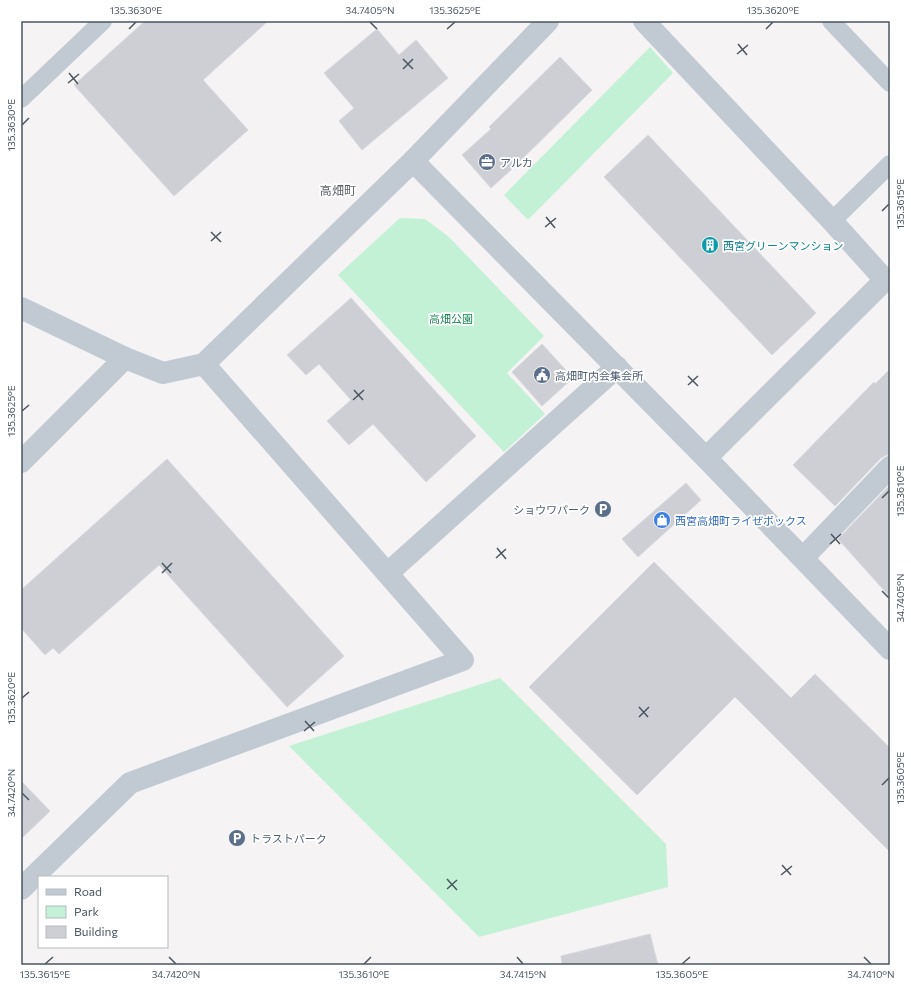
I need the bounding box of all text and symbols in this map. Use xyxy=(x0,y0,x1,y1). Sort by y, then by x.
text: 135.3630°E xyxy=(110,4,162,16)
text: 34.7405°N xyxy=(345,4,395,16)
text: 135.3625°E xyxy=(429,4,481,16)
text: 135.3620°E xyxy=(747,4,799,16)
text: 135.3630°E xyxy=(5,99,17,151)
office icon: アルカ xyxy=(477,152,497,172)
place label: アルカ xyxy=(500,156,533,169)
text: 135.3615°E xyxy=(894,179,906,229)
district label: 高畑町 xyxy=(320,183,356,197)
building icon: 西宮グリーンマンション xyxy=(700,235,720,255)
place label: 西宮グリーンマンション xyxy=(723,239,843,252)
park label: 高畑公園 xyxy=(429,312,473,325)
public building icon: 高畑町内会集会所 xyxy=(532,365,552,385)
place label: 高畑町内会集会所 xyxy=(555,369,644,382)
text: 135.3625°E xyxy=(5,385,17,437)
text: 135.3610°E xyxy=(894,465,906,517)
parking icon: ショウワパーク xyxy=(593,499,613,519)
place label: ショウワパーク xyxy=(513,503,590,516)
shop icon: 西宮高畑町ライぜボックス xyxy=(652,510,672,530)
place label: 西宮高畑町ライぜボックス xyxy=(675,514,807,527)
text: 34.7405°N xyxy=(894,573,906,623)
text: 135.3620°E xyxy=(5,672,17,724)
text: 135.3605°E xyxy=(894,752,906,804)
text: 34.7420°N xyxy=(5,769,17,817)
parking icon: トラストパーク xyxy=(227,828,247,848)
place label: トラストパーク xyxy=(250,832,327,845)
legend xyxy=(38,876,168,948)
text: Road xyxy=(74,884,102,898)
text: Park xyxy=(74,904,100,918)
text: Building xyxy=(74,924,118,938)
text: 135.3615°E xyxy=(20,968,70,980)
text: 34.7420°N xyxy=(152,968,200,980)
text: 135.3610°E xyxy=(338,968,390,980)
text: 34.7415°N xyxy=(500,968,546,980)
text: 135.3605°E xyxy=(656,968,708,980)
text: 34.7410°N xyxy=(847,968,895,980)

